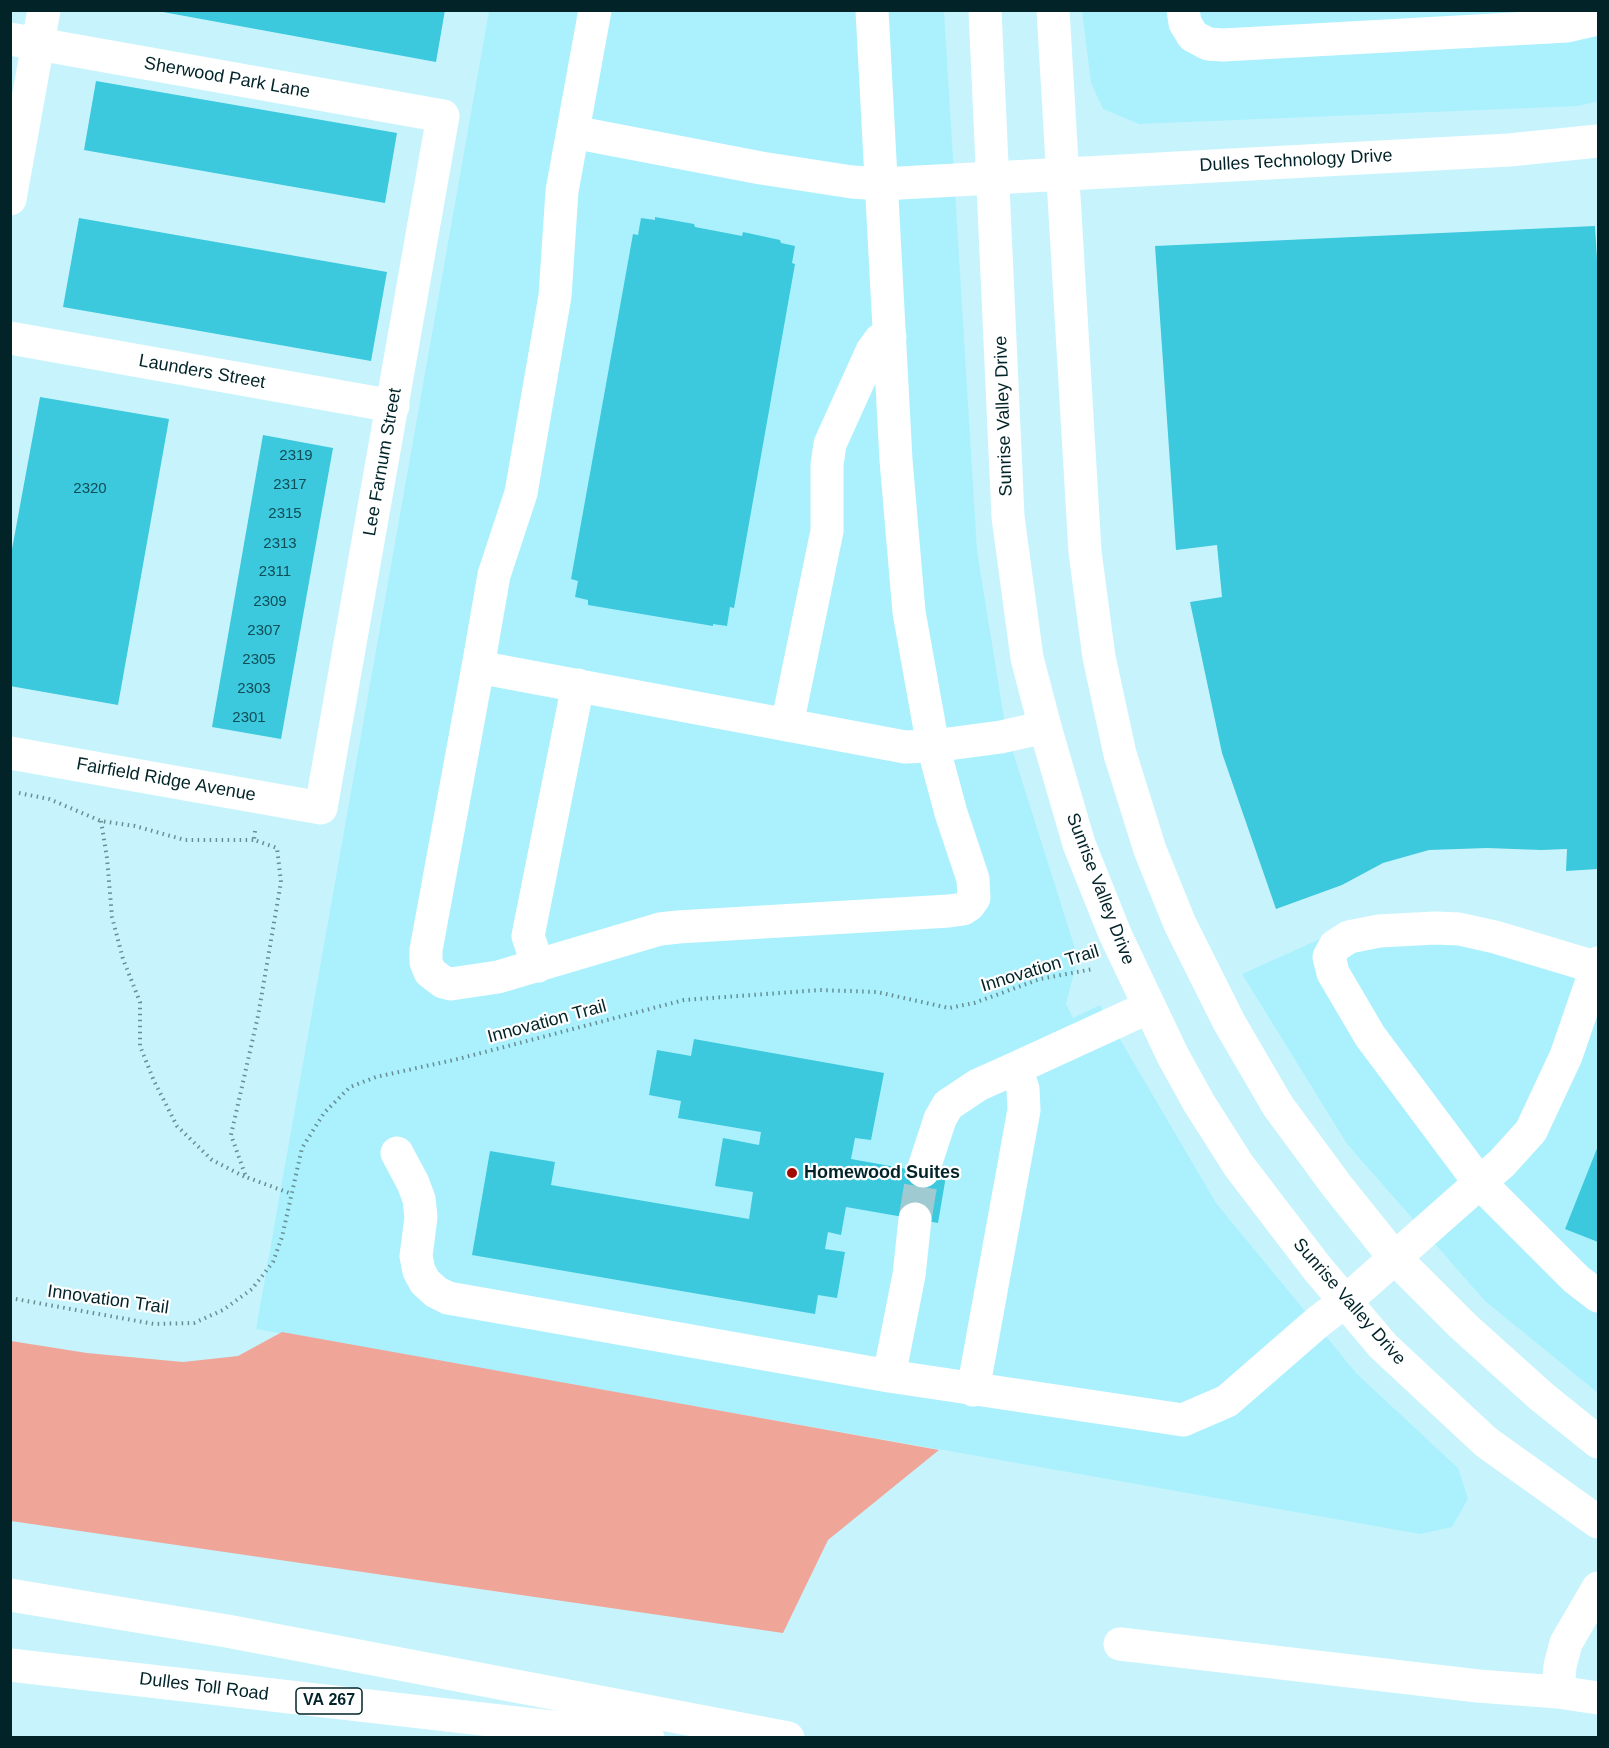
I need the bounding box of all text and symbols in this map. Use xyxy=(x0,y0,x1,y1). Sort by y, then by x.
street label: Sherwood Park Lane xyxy=(142,53,312,103)
street label: Dulles Technology Drive xyxy=(1199,145,1393,177)
street label: Sunrise Valley Drive xyxy=(990,335,1018,497)
street label: Launders Street xyxy=(137,350,267,394)
street label: Lee Farnum Street xyxy=(359,386,407,538)
house number: 2319 xyxy=(279,447,313,465)
house number: 2317 xyxy=(273,476,307,494)
house number: 2320 xyxy=(73,480,107,498)
house number: 2315 xyxy=(268,505,302,523)
house number: 2313 xyxy=(263,535,297,553)
house number: 2311 xyxy=(259,563,291,581)
house number: 2309 xyxy=(253,593,287,611)
house number: 2307 xyxy=(247,622,281,640)
house number: 2305 xyxy=(242,651,276,669)
house number: 2303 xyxy=(237,680,271,698)
house number: 2301 xyxy=(232,709,266,727)
street label: Fairfield Ridge Avenue xyxy=(75,754,257,806)
street label: Sunrise Valley Drive xyxy=(1061,810,1139,968)
street label: Innovation Trail xyxy=(978,941,1102,997)
street label: Innovation Trail xyxy=(485,996,609,1048)
place label: Homewood Suites xyxy=(804,1162,960,1184)
marker: Homewood Suites xyxy=(785,1166,799,1180)
street label: Sunrise Valley Drive xyxy=(1288,1234,1410,1370)
street label: Innovation Trail xyxy=(46,1281,170,1319)
street label: Dulles Toll Road xyxy=(138,1668,270,1706)
road number: VA 267 xyxy=(296,1688,362,1714)

